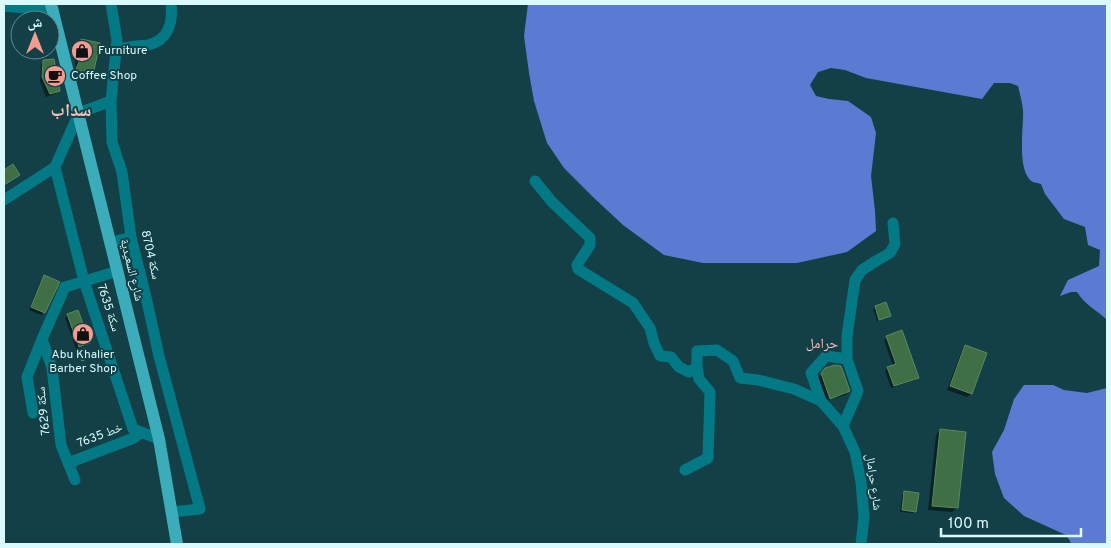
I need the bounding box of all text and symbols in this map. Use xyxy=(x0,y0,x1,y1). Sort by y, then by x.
north arrow xyxy=(10,10,60,60)
text: ش xyxy=(28,15,43,32)
shop icon: Furniture xyxy=(70,39,94,63)
place label: Furniture xyxy=(98,43,147,59)
cafe icon: Coffee Shop xyxy=(43,64,67,88)
place label: Coffee Shop xyxy=(71,68,137,84)
district label: سداب xyxy=(51,100,91,123)
street label: سكة 8704 xyxy=(137,229,163,281)
street label: شارع السعيدية xyxy=(116,237,146,303)
street label: سكة 7635 xyxy=(93,282,123,334)
shop icon: Abu Khalier Barber Shop xyxy=(71,322,95,346)
district label: حرامل xyxy=(806,336,838,353)
place label: Abu Khalier Barber Shop xyxy=(49,347,117,377)
street label: سكة 7629 xyxy=(33,386,55,436)
street label: 7635 خط xyxy=(75,420,125,452)
street label: شارع حرامال xyxy=(861,453,885,511)
scale bar xyxy=(941,506,1081,538)
text: 100 m xyxy=(948,515,989,534)

